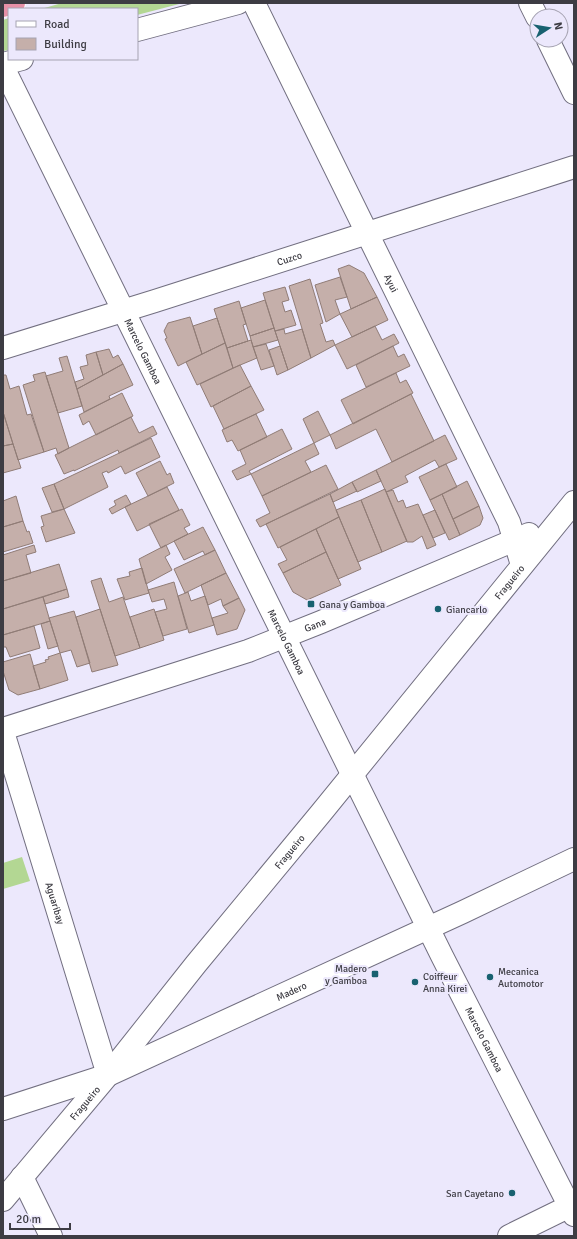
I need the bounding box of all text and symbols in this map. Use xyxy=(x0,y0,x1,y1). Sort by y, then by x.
legend xyxy=(8,8,138,60)
north arrow xyxy=(529,8,569,48)
text: Road xyxy=(44,17,70,32)
text: N xyxy=(551,21,565,31)
text: Building xyxy=(44,37,87,52)
street label: Cuzco xyxy=(275,249,304,269)
street label: Ayui xyxy=(381,272,400,295)
street label: Marcelo Gamboa xyxy=(121,317,164,386)
street label: Fragueiro xyxy=(492,563,527,602)
marker: Gana y Gamboa xyxy=(306,599,316,609)
place label: Gana y Gamboa xyxy=(319,599,385,611)
marker: Giancarlo xyxy=(433,604,443,614)
place label: Giancarlo xyxy=(446,604,487,616)
street label: Marcelo Gamboa xyxy=(265,607,307,677)
street label: Gana xyxy=(303,616,328,635)
street label: Fragueiro xyxy=(272,833,308,872)
street label: Aguaribay xyxy=(42,881,67,926)
place label: Madero y Gamboa xyxy=(325,963,367,987)
place label: Mecanica Automotor xyxy=(498,966,544,990)
marker: Madero y Gamboa xyxy=(370,969,380,979)
place label: Coiffeur Anna Kirei xyxy=(423,971,467,995)
marker: Mecanica Automotor xyxy=(485,972,495,982)
marker: Coiffeur Anna Kirei xyxy=(410,977,420,987)
street label: Madero xyxy=(275,980,309,1004)
street label: Marcelo Gamboa xyxy=(462,1005,505,1074)
street label: Fragueiro xyxy=(68,1084,103,1123)
place label: San Cayetano xyxy=(446,1188,504,1200)
marker: San Cayetano xyxy=(507,1188,517,1198)
scale bar xyxy=(10,1205,70,1231)
text: 20 m xyxy=(16,1212,41,1227)

